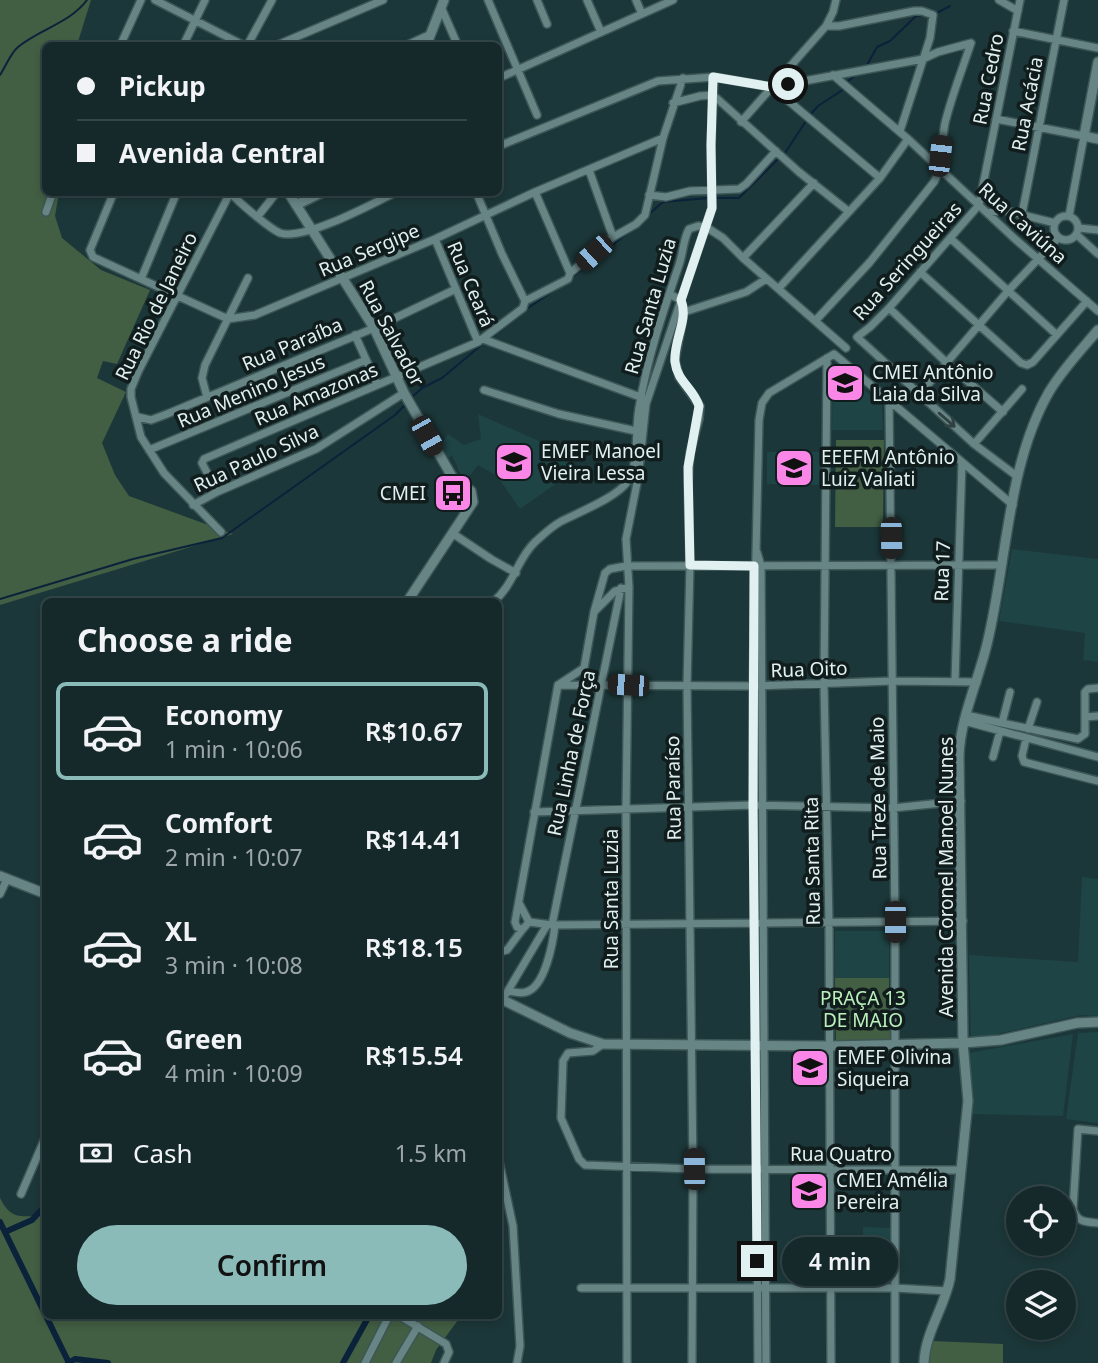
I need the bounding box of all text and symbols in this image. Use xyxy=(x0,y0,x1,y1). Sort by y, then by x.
street label: Rua Cedro xyxy=(966,31,1010,127)
street label: Rua Acácia xyxy=(1005,55,1049,153)
text: Pickup xyxy=(119,68,206,104)
route start xyxy=(772,68,804,100)
car xyxy=(928,134,953,178)
text: Avenida Central xyxy=(119,135,326,171)
street label: Rua Caviúna xyxy=(973,176,1073,270)
street label: Rua Seringueiras xyxy=(847,196,967,326)
street label: Rua Sergipe xyxy=(315,217,423,283)
street label: Rua Rio de Janeiro xyxy=(109,228,203,384)
car xyxy=(572,231,617,275)
street label: Rua Santa Luzia xyxy=(618,235,682,377)
street label: Rua Ceará xyxy=(441,237,501,331)
street label: Rua Salvador xyxy=(353,275,431,391)
street label: Rua Paraíba xyxy=(238,311,346,377)
street label: Rua Menino Jesus xyxy=(173,348,329,434)
street label: Rua Amazonas xyxy=(250,356,382,432)
place label: CMEI Antônio Laia da Silva xyxy=(872,359,994,407)
school or university icon: CMEI Antônio Laia da Silva xyxy=(824,362,866,404)
one-way arrow xyxy=(938,412,956,428)
car xyxy=(408,413,447,459)
street label: Rua Paulo Silva xyxy=(189,418,323,498)
place label: EMEF Manoel Vieira Lessa xyxy=(541,438,661,486)
school or university icon: EMEF Manoel Vieira Lessa xyxy=(493,441,535,483)
place label: EEEFM Antônio Luiz Valiati xyxy=(821,444,955,492)
school or university icon: EEEFM Antônio Luiz Valiati xyxy=(773,447,815,489)
bus stop icon: CMEI xyxy=(432,472,474,514)
place label: CMEI xyxy=(380,480,426,506)
car xyxy=(881,517,902,559)
street label: Rua 17 xyxy=(928,540,956,602)
text: Choose a ride xyxy=(77,618,293,661)
street label: Rua Oito xyxy=(770,655,848,683)
street label: Rua Linha de Força xyxy=(541,668,601,838)
car xyxy=(607,673,650,697)
text: Economy xyxy=(165,697,283,733)
icon: car xyxy=(81,700,144,763)
text: R$10.67 xyxy=(365,713,463,749)
street label: Rua Treze de Maio xyxy=(864,716,892,880)
text: 1 min · 10:06 xyxy=(165,733,303,765)
street label: Rua Paraíso xyxy=(659,735,687,841)
street label: Avenida Coronel Manoel Nunes xyxy=(933,737,959,1017)
street label: Rua Santa Rita xyxy=(798,796,826,926)
text: Comfort xyxy=(165,805,273,841)
icon: car xyxy=(81,808,144,871)
text: R$14.41 xyxy=(365,821,463,857)
street label: Rua Santa Luzia xyxy=(598,829,624,969)
text: 2 min · 10:07 xyxy=(165,841,303,873)
car xyxy=(885,901,906,943)
text: XL xyxy=(165,913,197,949)
icon: car xyxy=(81,916,144,979)
text: R$18.15 xyxy=(365,929,463,965)
text: 3 min · 10:08 xyxy=(165,949,303,981)
park label: PRAÇA 13 DE MAIO xyxy=(820,985,906,1033)
text: Green xyxy=(165,1021,243,1057)
icon: car xyxy=(81,1024,144,1087)
text: R$15.54 xyxy=(365,1037,463,1073)
place label: EMEF Olivina Siqueira xyxy=(837,1044,952,1092)
school or university icon: EMEF Olivina Siqueira xyxy=(789,1047,831,1089)
text: 4 min · 10:09 xyxy=(165,1057,303,1089)
icon: cash xyxy=(77,1134,115,1172)
text: Cash xyxy=(133,1135,193,1171)
text: 1.5 km xyxy=(395,1137,467,1169)
street label: Rua Quatro xyxy=(790,1141,892,1167)
car xyxy=(684,1148,705,1190)
place label: CMEI Amélia Pereira xyxy=(836,1167,948,1215)
school or university icon: CMEI Amélia Pereira xyxy=(788,1170,830,1212)
map controls xyxy=(1006,1186,1076,1340)
button: locate xyxy=(1006,1186,1076,1256)
button: Confirm xyxy=(77,1225,467,1305)
callout: 4 min xyxy=(782,1236,897,1286)
route end xyxy=(741,1245,773,1277)
text: 4 min xyxy=(809,1245,871,1277)
button: layers xyxy=(1006,1270,1076,1340)

